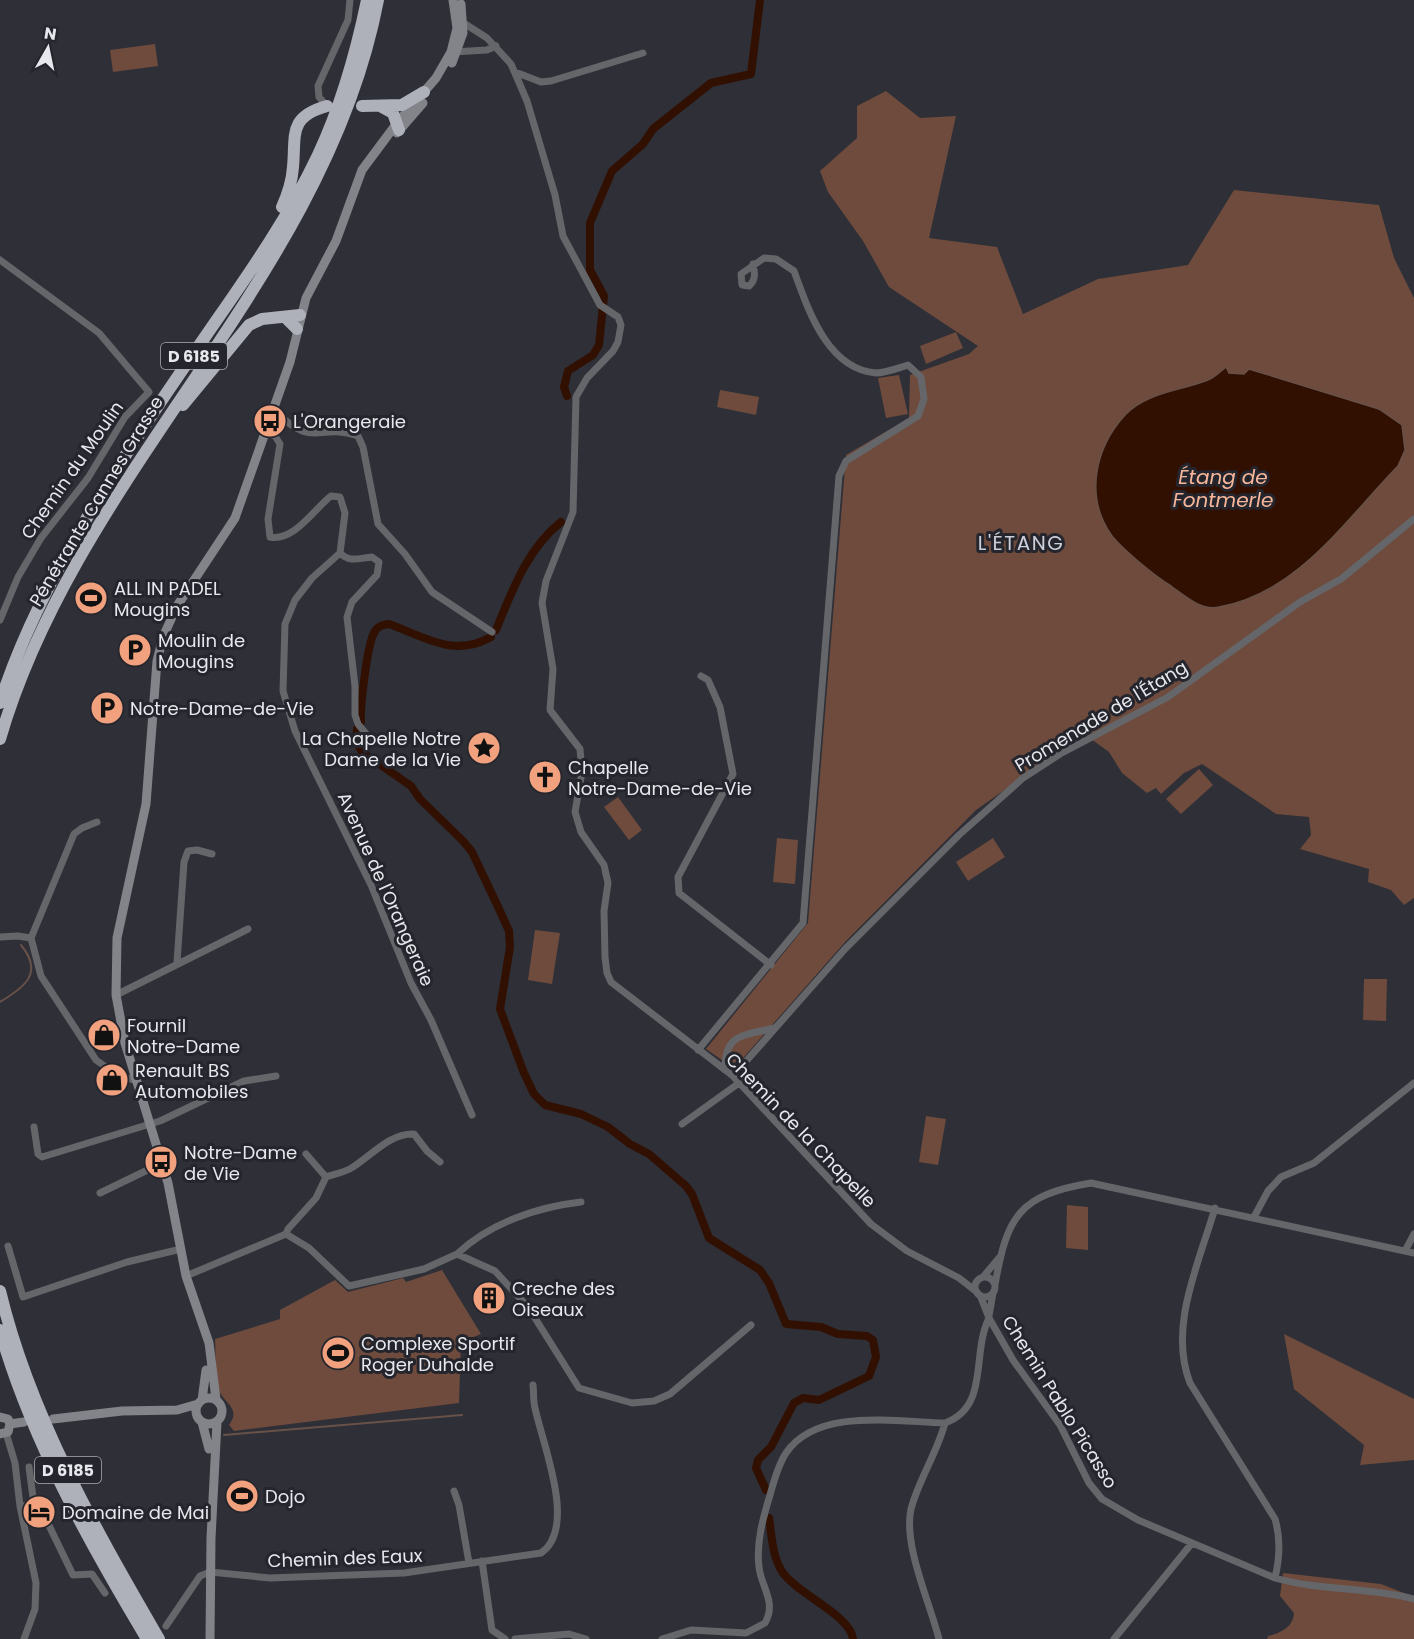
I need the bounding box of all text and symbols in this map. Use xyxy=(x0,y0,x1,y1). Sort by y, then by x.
north arrow xyxy=(18,18,78,78)
text: N xyxy=(43,21,58,46)
road number: D 6185 xyxy=(161,343,227,369)
street label: Pénétrante Cannes Grasse xyxy=(23,391,169,611)
street label: Chemin du Moulin xyxy=(15,396,129,544)
bus stop icon: L'Orangeraie xyxy=(252,403,288,439)
place label: L'Orangeraie xyxy=(293,409,406,434)
water label: Étang de Fontmerle xyxy=(1173,463,1273,514)
district label: L'ÉTANG xyxy=(978,529,1064,557)
place label: ALL IN PADEL Mougins xyxy=(114,576,221,622)
sports icon: ALL IN PADEL Mougins xyxy=(73,580,109,616)
place label: Moulin de Mougins xyxy=(158,628,245,674)
parking icon: Moulin de Mougins xyxy=(117,632,153,668)
street label: Promenade de l'Étang xyxy=(1010,654,1192,778)
parking icon: Notre-Dame-de-Vie xyxy=(89,690,125,726)
place label: Notre-Dame-de-Vie xyxy=(130,696,314,721)
place label: La Chapelle Notre Dame de la Vie xyxy=(302,726,461,772)
place icon: La Chapelle Notre Dame de la Vie xyxy=(466,730,502,766)
place label: Chapelle Notre-Dame-de-Vie xyxy=(568,755,752,801)
church icon: Chapelle Notre-Dame-de-Vie xyxy=(527,759,563,795)
street label: Avenue de l'Orangeraie xyxy=(332,788,440,990)
place label: Fournil Notre-Dame xyxy=(127,1013,240,1059)
shop icon: Fournil Notre-Dame xyxy=(86,1017,122,1053)
street label: Chemin de la Chapelle xyxy=(720,1047,882,1213)
place label: Renault BS Automobiles xyxy=(135,1058,248,1104)
shop icon: Renault BS Automobiles xyxy=(94,1062,130,1098)
place label: Notre-Dame de Vie xyxy=(184,1140,297,1186)
bus stop icon: Notre-Dame de Vie xyxy=(143,1144,179,1180)
place label: Creche des Oiseaux xyxy=(512,1276,615,1322)
building icon: Creche des Oiseaux xyxy=(471,1280,507,1316)
street label: Chemin Pablo Picasso xyxy=(997,1311,1123,1493)
place label: Complexe Sportif Roger Duhalde xyxy=(361,1331,515,1377)
sports icon: Complexe Sportif Roger Duhalde xyxy=(320,1335,356,1371)
road number: D 6185 xyxy=(35,1457,101,1483)
sports icon: Dojo xyxy=(224,1478,260,1514)
place label: Dojo xyxy=(265,1484,305,1509)
hotel icon: Domaine de Mai xyxy=(21,1494,57,1530)
place label: Domaine de Mai xyxy=(62,1500,209,1525)
street label: Chemin des Eaux xyxy=(267,1543,423,1573)

